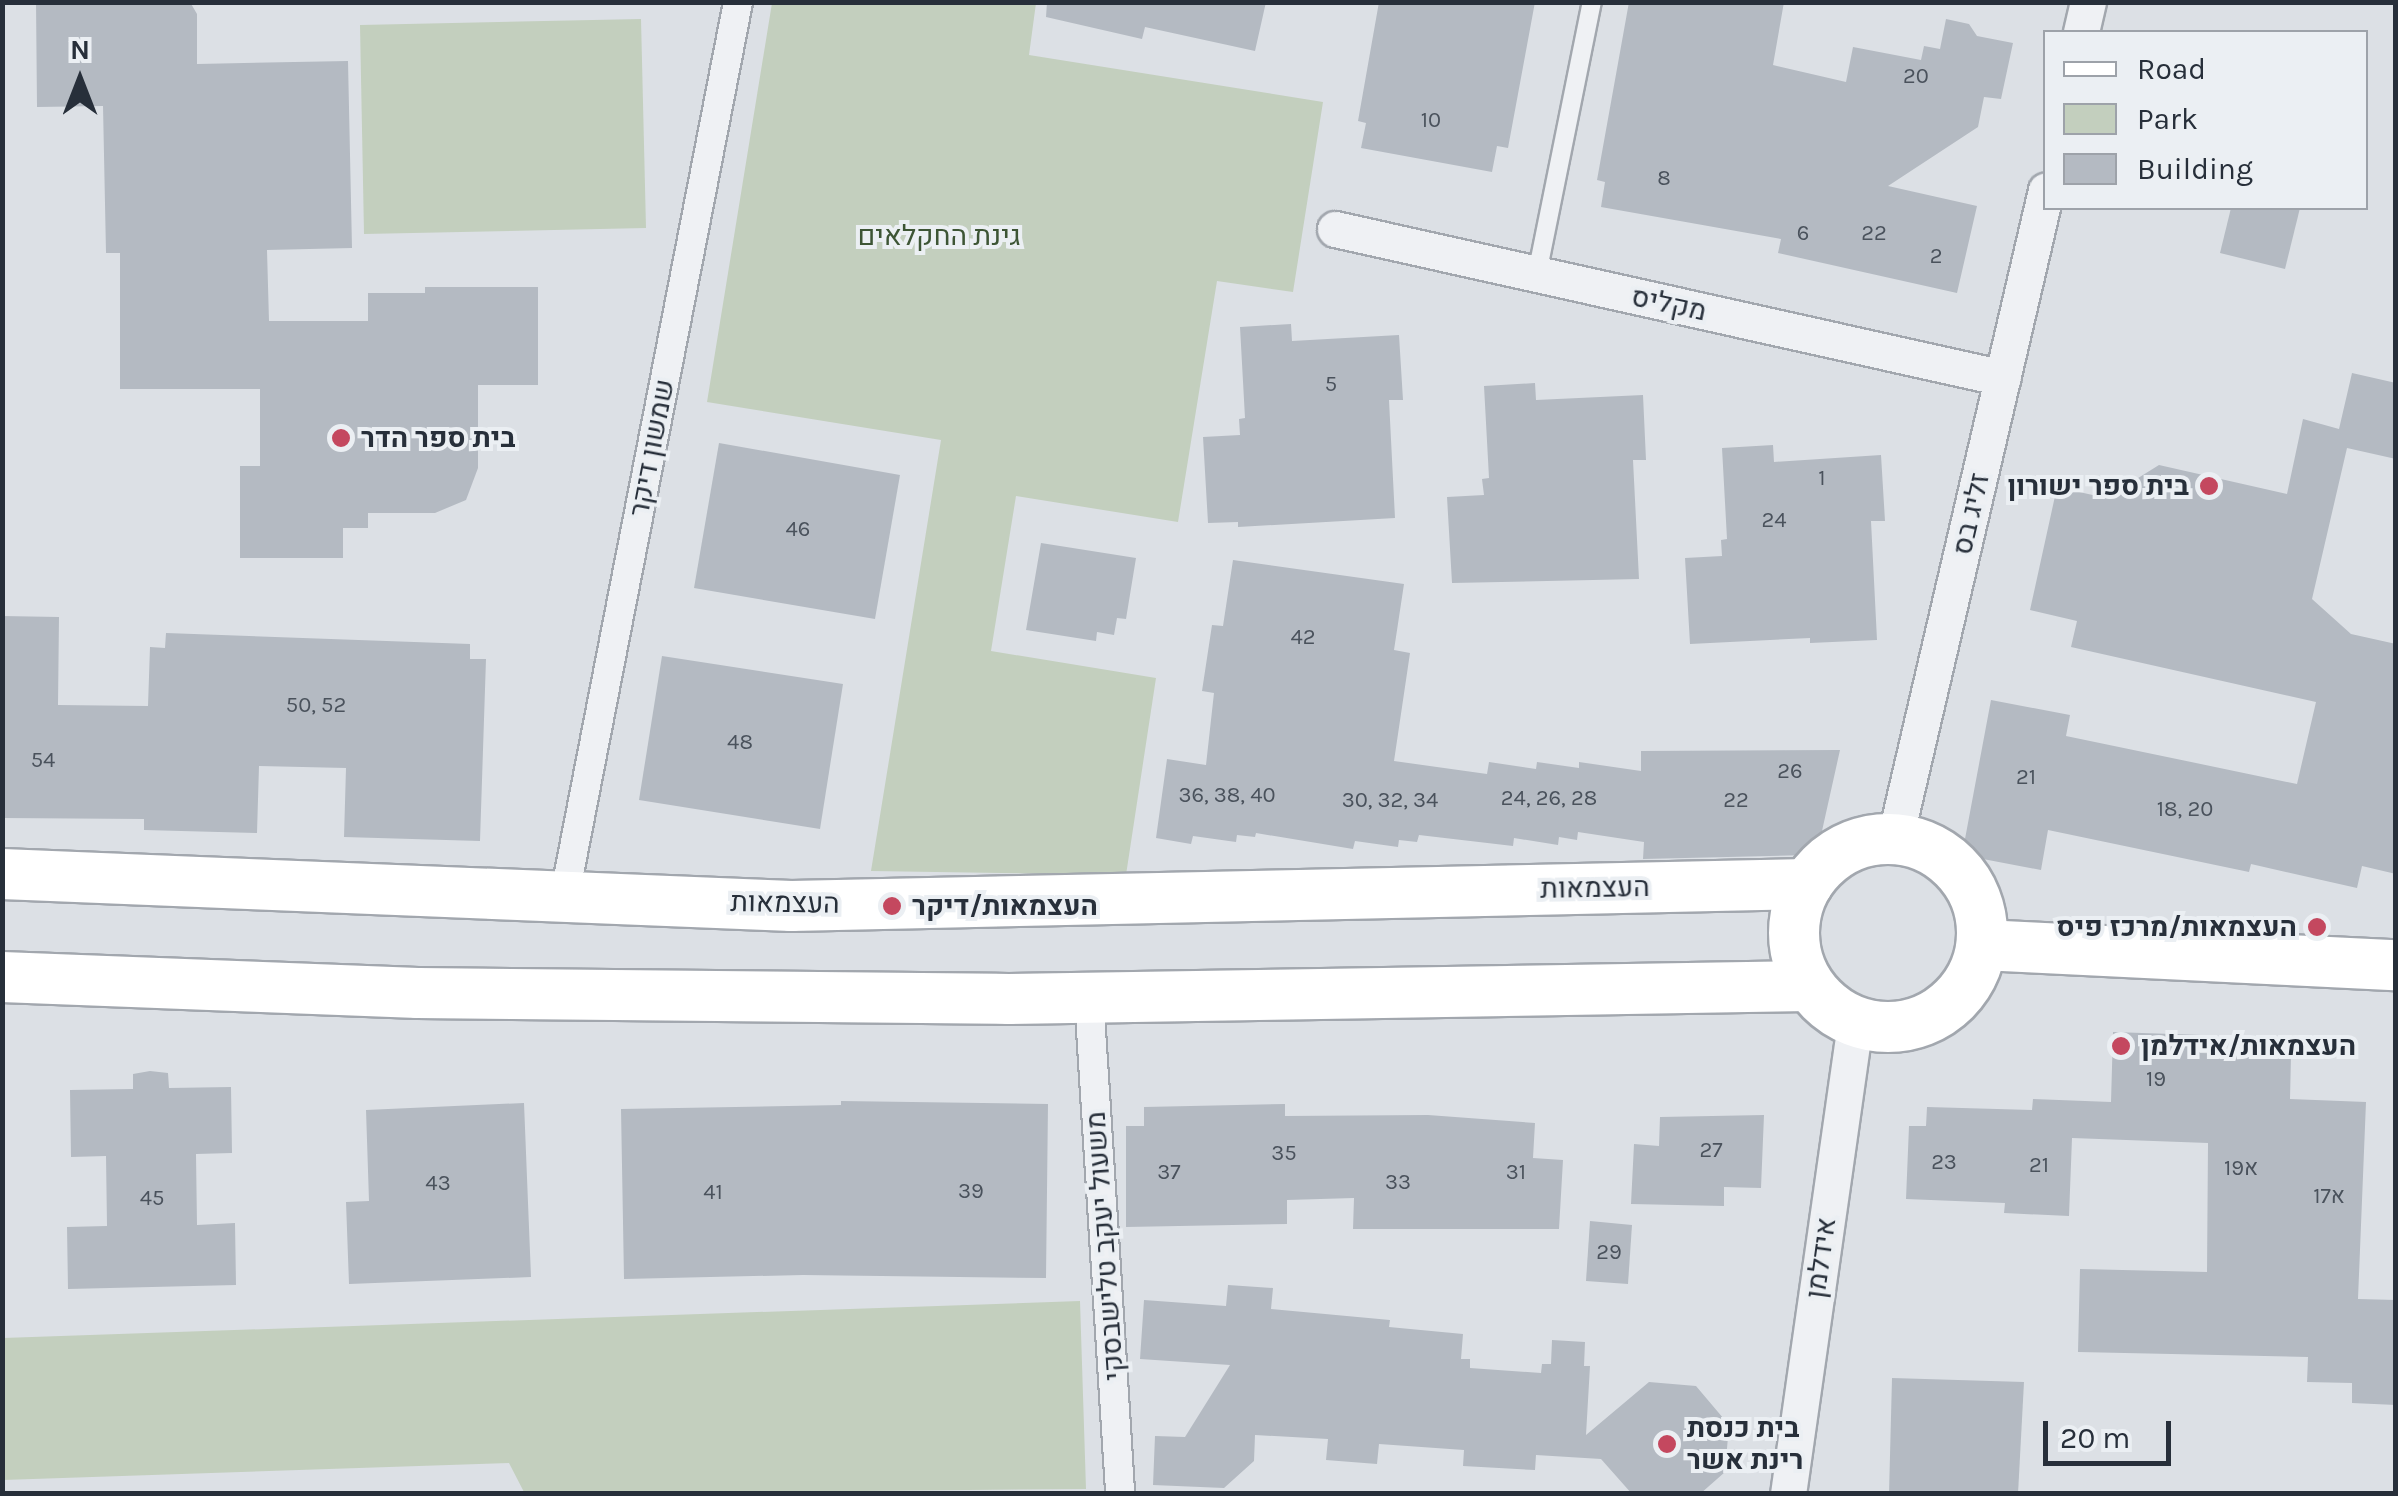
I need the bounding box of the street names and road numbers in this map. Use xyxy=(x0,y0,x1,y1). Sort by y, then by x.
street label: מקליס xyxy=(1628,280,1710,328)
street label: שמשון דיקר xyxy=(622,376,682,520)
street label: זליג בס xyxy=(1945,470,1997,558)
street label: העצמאות xyxy=(1540,870,1650,906)
street label: העצמאות xyxy=(730,885,840,921)
street label: משעול יעקב טלישבסקי xyxy=(1079,1110,1131,1382)
street label: אידלמן xyxy=(1799,1215,1843,1301)

